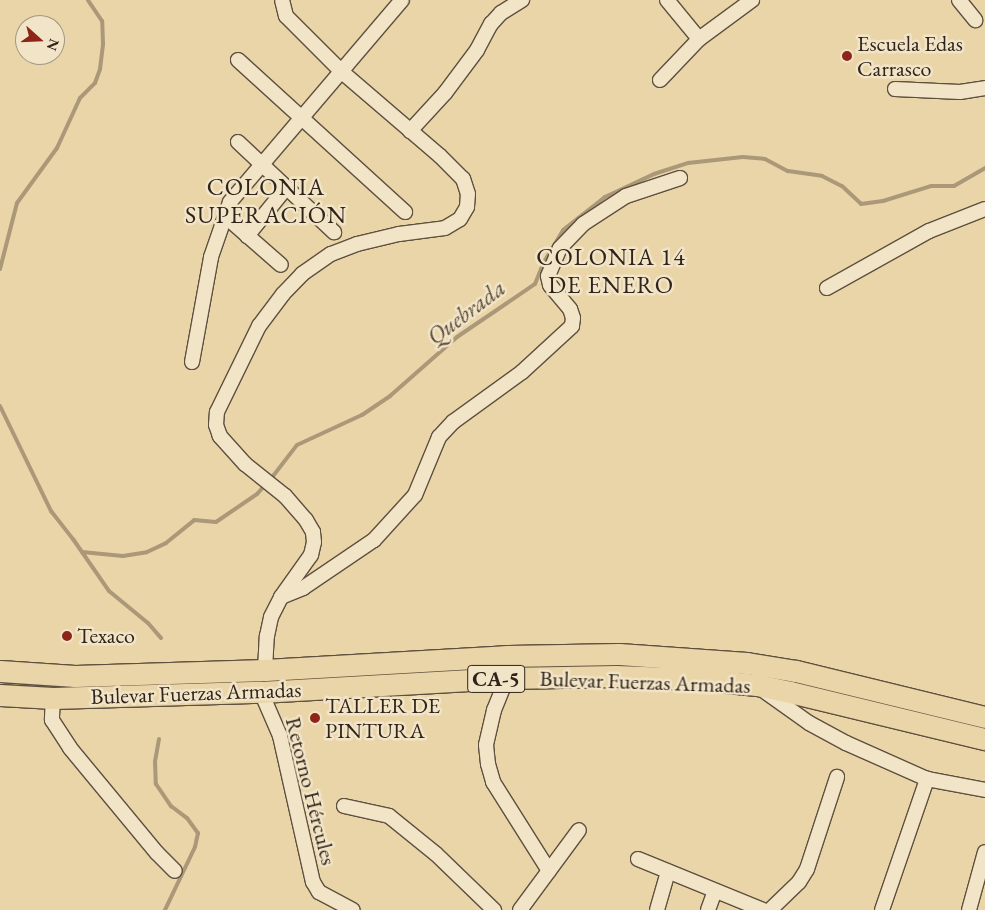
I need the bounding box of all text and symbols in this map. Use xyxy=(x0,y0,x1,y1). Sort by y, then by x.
north arrow xyxy=(15,15,65,65)
place label: Escuela Edas Carrasco xyxy=(857,30,963,81)
text: N xyxy=(43,36,64,53)
marker: Escuela Edas Carrasco xyxy=(841,50,853,62)
district label: COLONIA SUPERACIÓN xyxy=(184,173,348,229)
district label: COLONIA 14 DE ENERO xyxy=(535,243,687,299)
water label: Quebrada xyxy=(421,273,511,351)
place label: Texaco xyxy=(77,623,135,649)
marker: Texaco xyxy=(61,630,73,642)
road number: CA-5 xyxy=(466,661,526,698)
street label: Bulevar Fuerzas Armadas xyxy=(539,665,751,699)
street label: Bulevar Fuerzas Armadas xyxy=(90,676,302,710)
place label: TALLER DE PINTURA xyxy=(325,692,440,744)
marker: TALLER DE PINTURA xyxy=(309,712,321,724)
street label: Retorno Hércules xyxy=(280,714,342,868)

